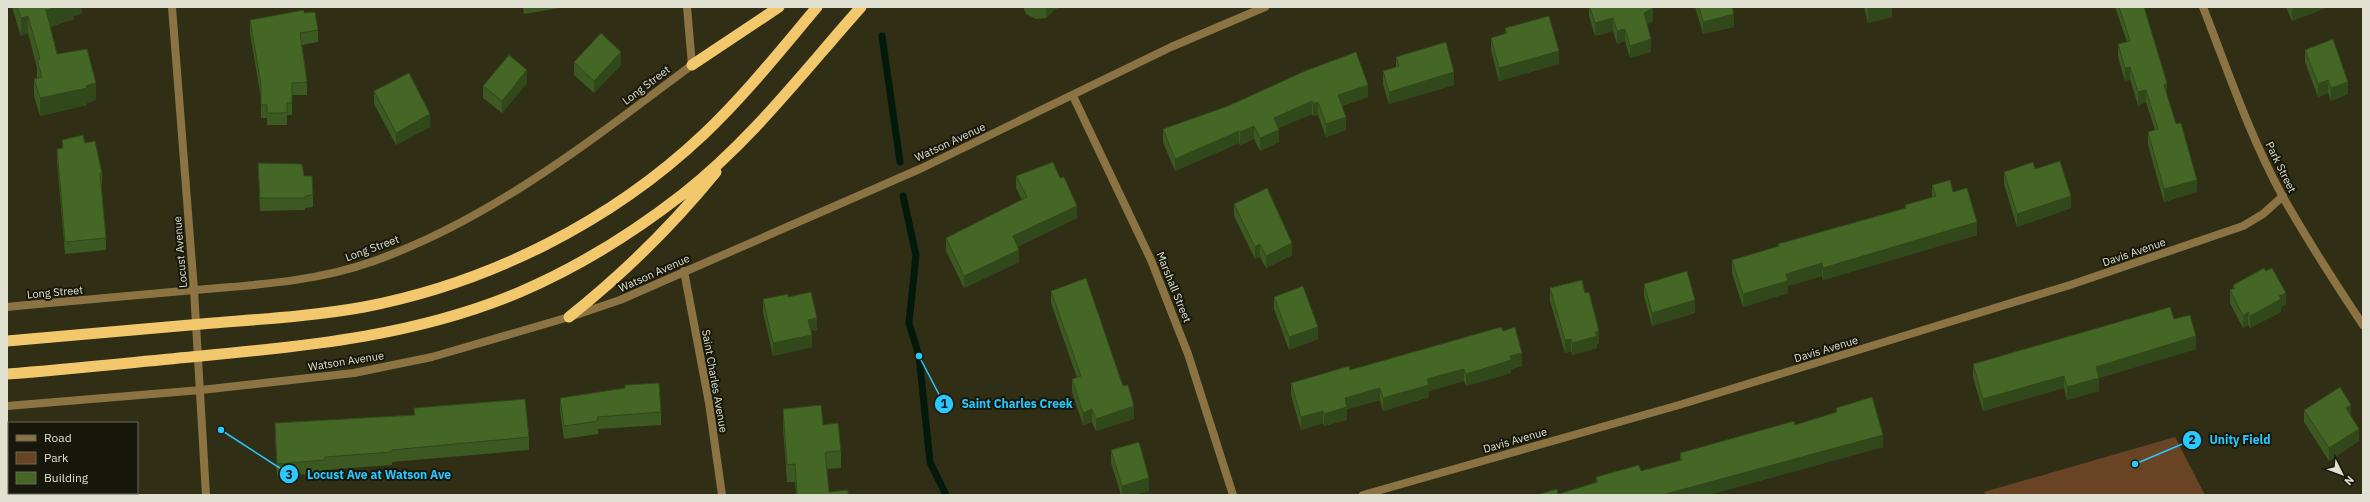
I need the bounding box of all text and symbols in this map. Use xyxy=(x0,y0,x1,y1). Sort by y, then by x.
street label: Long Street xyxy=(619,62,673,108)
street label: Watson Avenue xyxy=(912,119,988,165)
street label: Park Street xyxy=(2263,139,2299,195)
street label: Locust Avenue xyxy=(170,216,190,288)
street label: Long Street xyxy=(343,232,401,264)
street label: Davis Avenue xyxy=(2101,235,2167,269)
street label: Marshall Street xyxy=(1153,250,1195,325)
street label: Watson Avenue xyxy=(616,251,692,295)
street label: Long Street xyxy=(26,283,84,301)
street label: Saint Charles Avenue xyxy=(699,328,731,434)
street label: Davis Avenue xyxy=(1792,333,1860,365)
street label: Watson Avenue xyxy=(307,348,385,374)
callout: Saint Charles Creek xyxy=(934,392,1081,416)
text: 1 xyxy=(940,396,948,411)
text: Saint Charles Creek xyxy=(961,396,1073,411)
legend xyxy=(8,422,138,494)
street label: Davis Avenue xyxy=(1481,424,1549,456)
callout: Unity Field xyxy=(2182,428,2279,452)
text: Road xyxy=(44,430,72,445)
text: 2 xyxy=(2188,432,2196,447)
text: Unity Field xyxy=(2210,432,2270,447)
text: Park xyxy=(44,450,69,465)
north arrow xyxy=(2322,454,2362,494)
callout: Locust Ave at Watson Ave xyxy=(279,462,459,486)
text: 3 xyxy=(285,467,293,482)
text: Locust Ave at Watson Ave xyxy=(307,467,451,482)
text: Building xyxy=(44,470,89,485)
text: N xyxy=(2342,473,2357,488)

